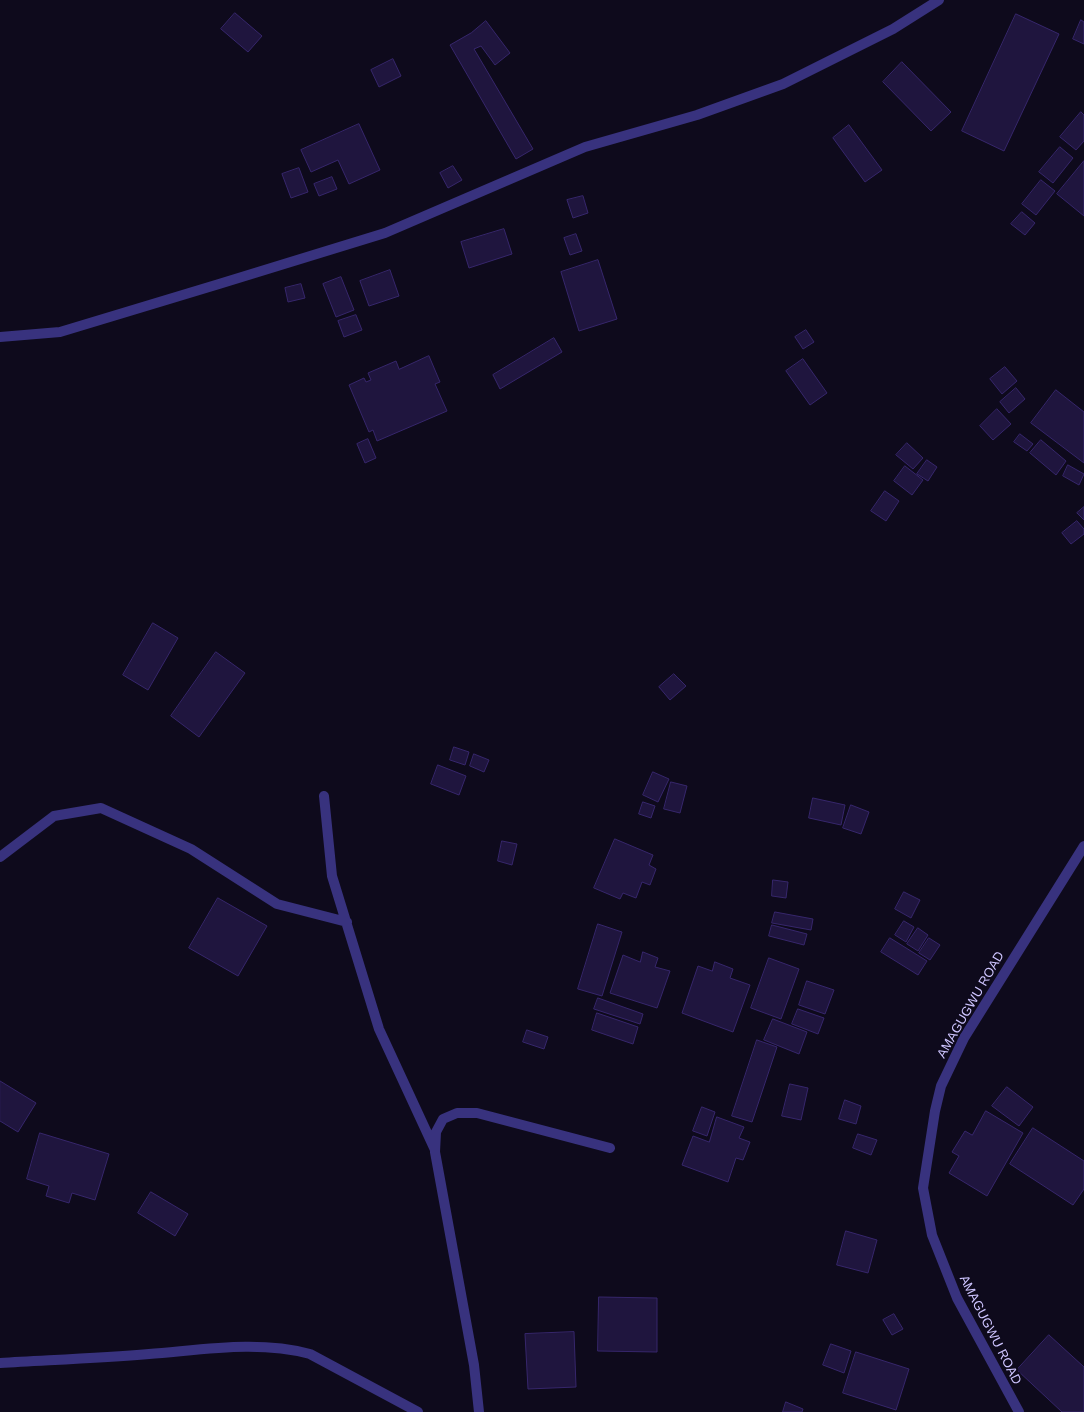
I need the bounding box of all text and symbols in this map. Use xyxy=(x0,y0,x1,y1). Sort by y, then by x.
street label: AMAGUGWU ROAD xyxy=(934,949,1008,1061)
street label: AMAGUGWU ROAD xyxy=(956,1273,1024,1387)

